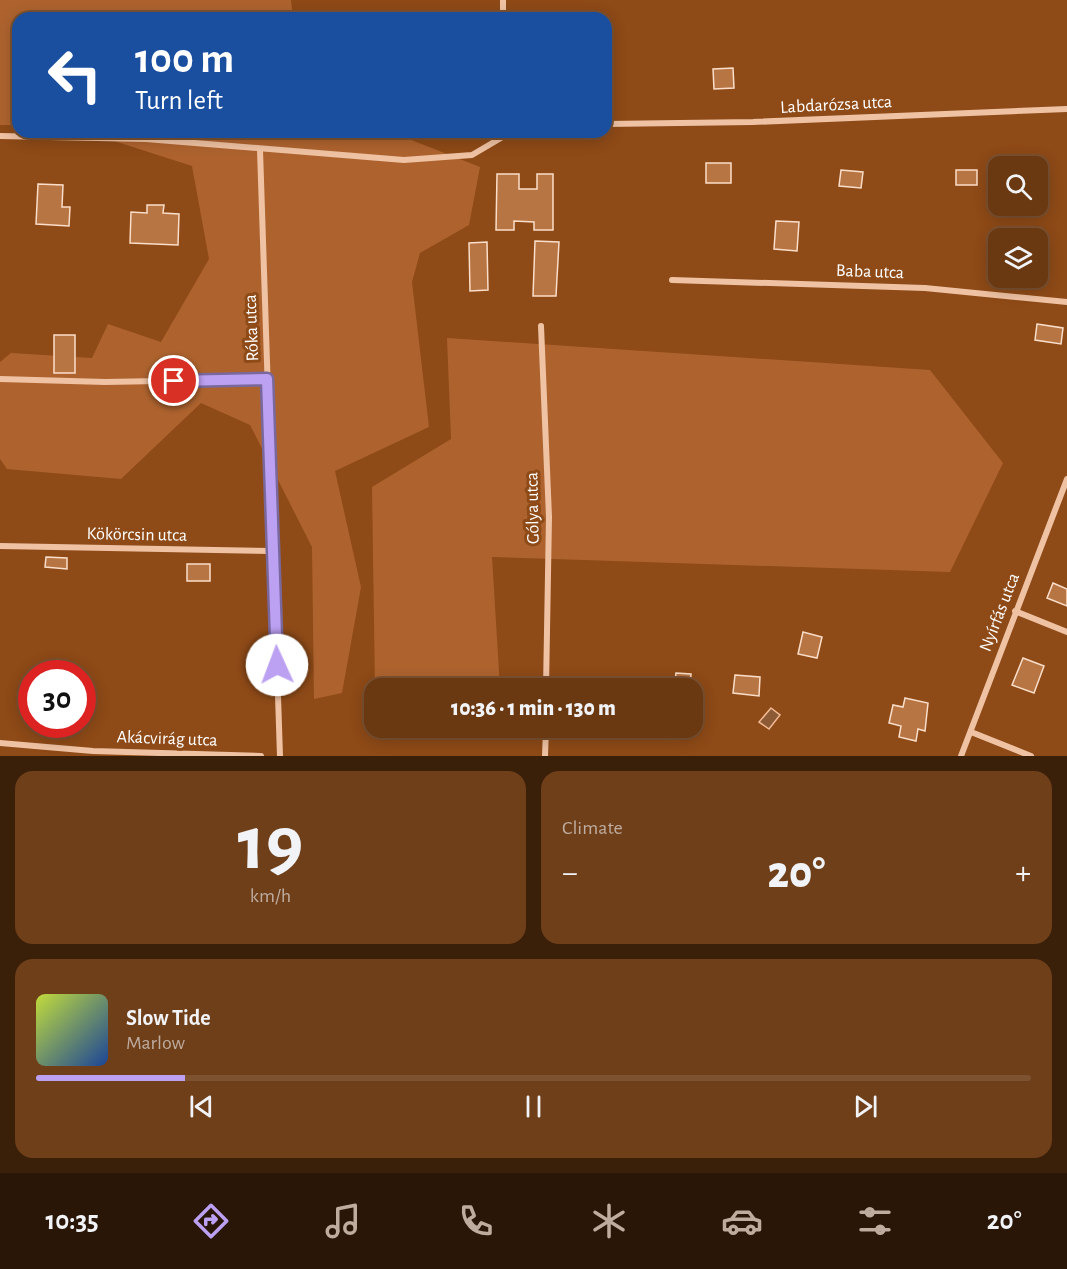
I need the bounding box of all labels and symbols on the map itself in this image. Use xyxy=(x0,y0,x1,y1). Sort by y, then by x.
street label: Labdarózsa utca xyxy=(780,93,892,117)
street label: Baba utca xyxy=(836,262,904,282)
street label: Róka utca xyxy=(242,294,262,362)
pin xyxy=(148,355,199,406)
street label: Gólya utca xyxy=(523,472,543,544)
street label: Kökörcsin utca xyxy=(87,525,187,545)
street label: Nyírfás utca xyxy=(977,571,1023,654)
position arrow xyxy=(245,633,309,697)
speed limit sign: 30 xyxy=(18,660,96,738)
street label: Akácvirág utca xyxy=(116,728,218,750)

